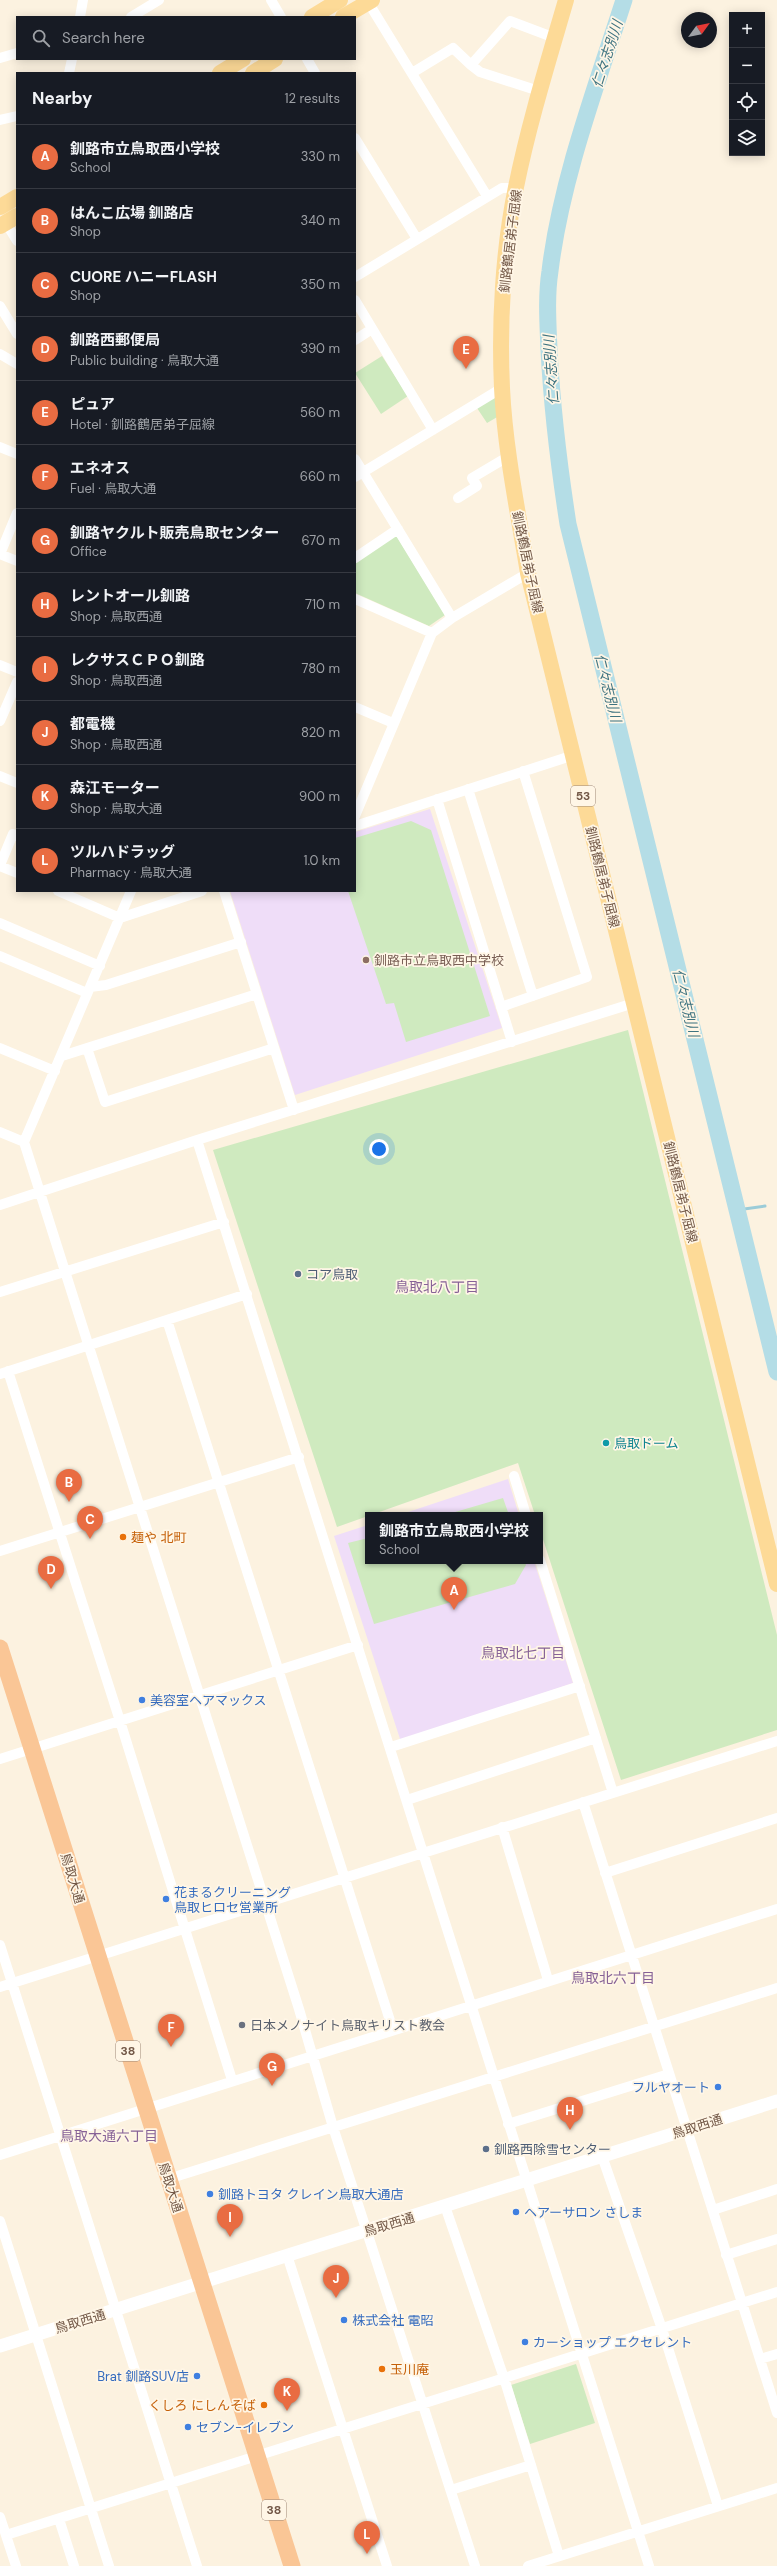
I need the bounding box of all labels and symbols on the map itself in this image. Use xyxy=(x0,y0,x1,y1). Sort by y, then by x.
north arrow xyxy=(681,12,717,48)
water label: 仁々志別川 xyxy=(588,16,627,90)
street label: 釧路鶴居弟子屈線 xyxy=(496,188,525,294)
water label: 仁々志別川 xyxy=(539,332,562,406)
pin: E xyxy=(453,336,479,369)
street label: 釧路鶴居弟子屈線 xyxy=(508,509,547,615)
water label: 仁々志別川 xyxy=(591,652,626,726)
road number: 53 xyxy=(571,786,595,806)
street label: 釧路鶴居弟子屈線 xyxy=(582,825,623,930)
place label: 釧路市立鳥取西中学校 xyxy=(374,952,504,969)
marker: 釧路市立鳥取西中学校 xyxy=(361,955,371,965)
water label: 仁々志別川 xyxy=(669,967,704,1041)
your location xyxy=(369,1139,389,1159)
street label: 釧路鶴居弟子屈線 xyxy=(660,1140,701,1245)
place label: コア鳥取 xyxy=(306,1266,358,1283)
marker: コア鳥取 xyxy=(293,1269,303,1279)
district label: 鳥取北八丁目 xyxy=(395,1278,479,1296)
place label: 鳥取ドーム xyxy=(614,1435,679,1452)
marker: 鳥取ドーム xyxy=(601,1438,611,1448)
pin: B xyxy=(56,1469,82,1502)
pin: C xyxy=(77,1506,103,1539)
place label: 麺や 北町 xyxy=(131,1529,186,1546)
marker: 麺や 北町 xyxy=(118,1532,128,1542)
pin: D xyxy=(38,1556,64,1589)
pin: A xyxy=(441,1577,467,1610)
district label: 鳥取北七丁目 xyxy=(481,1644,565,1662)
place label: 美容室ヘアマックス xyxy=(150,1692,267,1709)
marker: 美容室ヘアマックス xyxy=(137,1695,147,1705)
street label: 鳥取大通 xyxy=(57,1851,88,1906)
place label: 花まるクリーニング 鳥取ヒロセ営業所 xyxy=(174,1884,291,1916)
marker: 花まるクリーニング 鳥取ヒロセ営業所 xyxy=(161,1894,171,1904)
district label: 鳥取北六丁目 xyxy=(571,1969,655,1987)
pin: F xyxy=(158,2014,184,2047)
place label: 日本メノナイト鳥取キリスト教会 xyxy=(250,2017,445,2034)
marker: 日本メノナイト鳥取キリスト教会 xyxy=(237,2020,247,2030)
road number: 38 xyxy=(116,2041,140,2061)
pin: G xyxy=(259,2053,285,2086)
place label: フルヤオート xyxy=(632,2079,710,2096)
marker: フルヤオート xyxy=(713,2082,723,2092)
pin: H xyxy=(557,2097,583,2130)
street label: 鳥取西通 xyxy=(670,2110,725,2143)
district label: 鳥取大通六丁目 xyxy=(60,2127,158,2145)
place label: 釧路西除雪センター xyxy=(494,2141,611,2158)
marker: 釧路西除雪センター xyxy=(481,2144,491,2154)
street label: 鳥取大通 xyxy=(154,2160,187,2215)
place label: 釧路トヨタ クレイン鳥取大通店 xyxy=(218,2186,403,2203)
marker: 釧路トヨタ クレイン鳥取大通店 xyxy=(205,2189,215,2199)
pin: I xyxy=(217,2204,243,2237)
place label: ヘアーサロン さしま xyxy=(524,2204,643,2221)
marker: ヘアーサロン さしま xyxy=(511,2207,521,2217)
street label: 鳥取西通 xyxy=(362,2209,417,2240)
pin: J xyxy=(323,2265,349,2298)
street label: 鳥取西通 xyxy=(53,2306,108,2337)
place label: 株式会社 電昭 xyxy=(352,2312,433,2329)
marker: 株式会社 電昭 xyxy=(339,2315,349,2325)
place label: カーショップ エクセレント xyxy=(533,2334,692,2351)
marker: カーショップ エクセレント xyxy=(520,2337,530,2347)
place label: 玉川庵 xyxy=(390,2361,429,2378)
marker: 玉川庵 xyxy=(377,2364,387,2374)
place label: Brat 釧路SUV店 xyxy=(97,2368,189,2385)
marker: Brat 釧路SUV店 xyxy=(192,2371,202,2381)
pin: K xyxy=(274,2378,300,2411)
place label: くしろ にしんそば xyxy=(149,2397,256,2414)
marker: くしろ にしんそば xyxy=(259,2400,269,2410)
place label: セブン-イレブン xyxy=(196,2419,294,2436)
marker: セブン-イレブン xyxy=(183,2422,193,2432)
road number: 38 xyxy=(262,2500,286,2520)
pin: L xyxy=(354,2521,380,2554)

